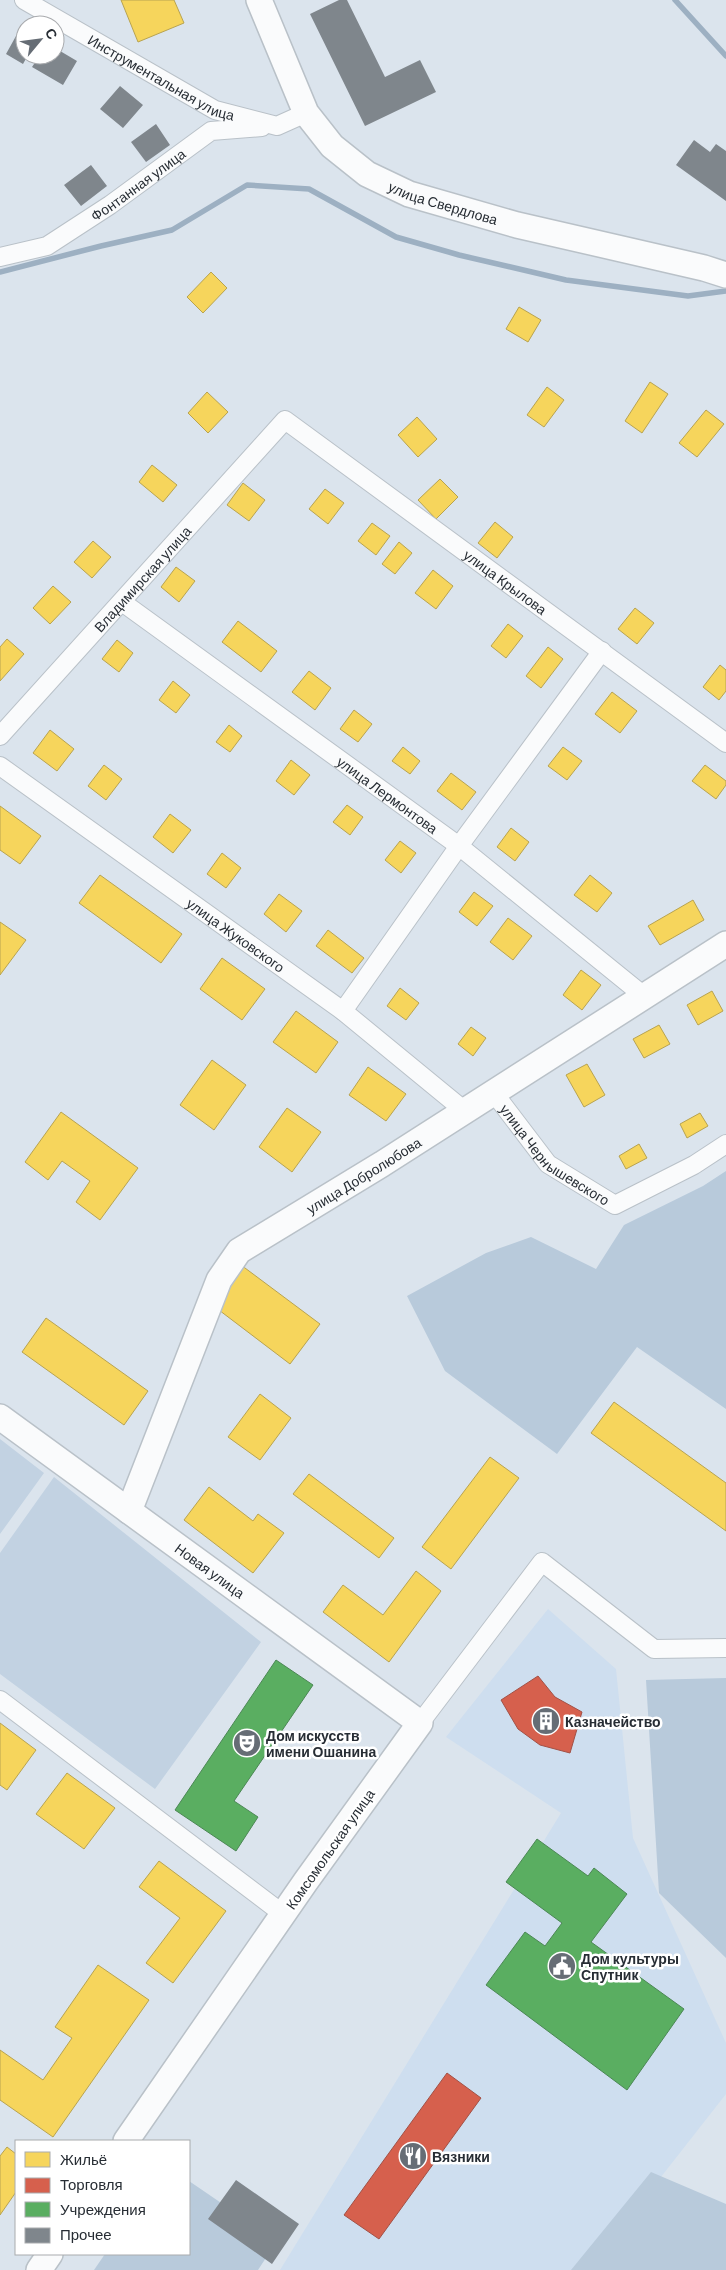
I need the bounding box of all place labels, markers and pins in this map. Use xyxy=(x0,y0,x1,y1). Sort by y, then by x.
building icon: Казначейство xyxy=(531,1706,561,1736)
place label: Казначейство xyxy=(565,1713,661,1730)
place label: Дом искусств имени Ошанина xyxy=(266,1727,376,1760)
theatre icon: Дом искусств имени Ошанина xyxy=(232,1728,262,1758)
place label: Дом культуры Спутник xyxy=(581,1950,679,1983)
public building icon: Дом культуры Спутник xyxy=(547,1951,577,1981)
restaurant icon: Вязники xyxy=(398,2141,428,2171)
place label: Вязники xyxy=(432,2148,490,2165)

